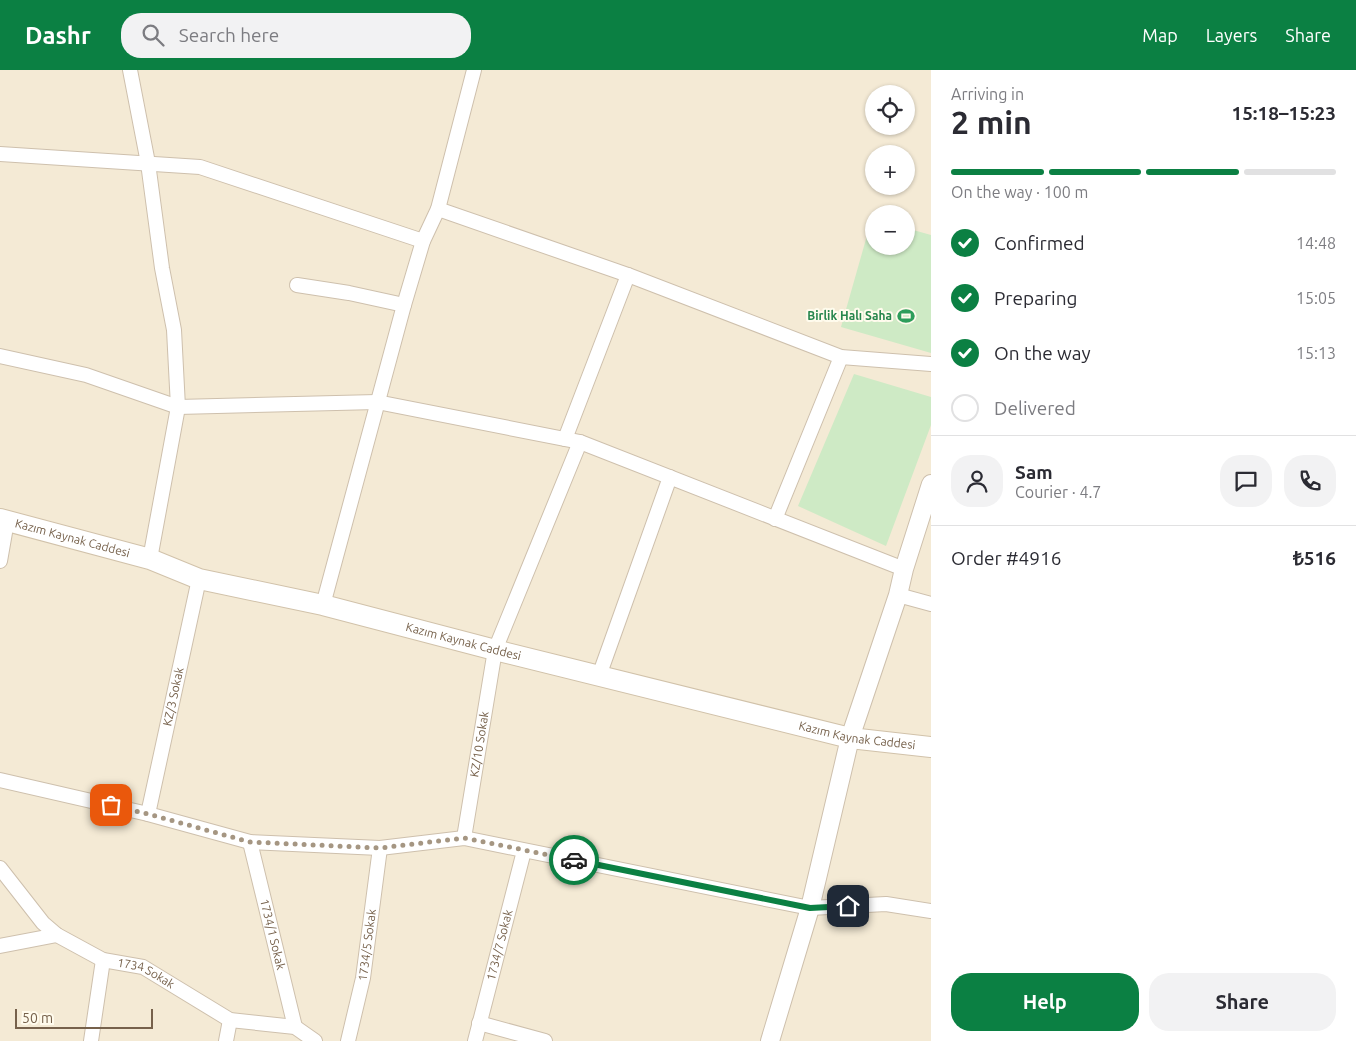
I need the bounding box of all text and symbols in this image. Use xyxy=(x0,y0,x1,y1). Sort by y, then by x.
search box xyxy=(121,13,471,58)
icon: search xyxy=(139,21,167,49)
text: Dashr xyxy=(25,22,91,49)
text: Search here xyxy=(179,24,279,46)
text: Map xyxy=(1142,25,1178,45)
text: Layers xyxy=(1206,25,1257,45)
text: Share xyxy=(1285,25,1331,45)
map controls xyxy=(865,85,915,255)
button: locate xyxy=(865,85,915,135)
text: Arriving in xyxy=(951,85,1024,103)
text: 15:18–15:23 xyxy=(1231,102,1336,124)
text: 2 min xyxy=(951,104,1032,140)
button: + xyxy=(865,145,915,195)
text: On the way · 100 m xyxy=(951,183,1088,201)
button: − xyxy=(865,205,915,255)
icon: check xyxy=(951,229,979,257)
text: Confirmed xyxy=(994,232,1085,254)
text: 14:48 xyxy=(1296,234,1336,252)
icon: check xyxy=(951,284,979,312)
text: Preparing xyxy=(994,287,1078,309)
text: 15:05 xyxy=(1296,289,1336,307)
sports icon: Birlik Halı Saha xyxy=(896,306,916,326)
place label: Birlik Halı Saha xyxy=(807,309,892,322)
icon: check xyxy=(951,339,979,367)
text: On the way xyxy=(994,342,1091,364)
text: 15:13 xyxy=(1296,344,1336,362)
text: Delivered xyxy=(994,397,1076,419)
button: person xyxy=(951,455,1003,507)
button: chat xyxy=(1220,455,1272,507)
button: phone xyxy=(1284,455,1336,507)
text: Sam xyxy=(1015,461,1053,483)
text: Courier · 4.7 xyxy=(1015,483,1101,501)
street label: Kazım Kaynak Caddesi xyxy=(14,516,132,559)
text: Order #4916 xyxy=(951,547,1061,569)
text: ₺516 xyxy=(1293,547,1336,569)
street label: Kazım Kaynak Caddesi xyxy=(405,620,523,662)
street label: KZ/3 Sokak xyxy=(160,666,186,727)
street label: KZ/10 Sokak xyxy=(467,710,491,778)
street label: Kazım Kaynak Caddesi xyxy=(797,719,916,751)
pin xyxy=(90,784,132,826)
icon: bag xyxy=(97,791,125,819)
courier xyxy=(549,835,599,885)
icon: car xyxy=(560,846,588,874)
pin xyxy=(827,885,869,927)
icon: home xyxy=(834,892,862,920)
street label: 1734/1 Sokak xyxy=(258,897,288,971)
street label: 1734/5 Sokak xyxy=(356,908,378,982)
street label: 1734/7 Sokak xyxy=(484,908,515,982)
street label: 1734 Sokak xyxy=(116,956,177,991)
button: Help xyxy=(951,973,1139,1031)
button: Share xyxy=(1149,973,1336,1031)
scale bar xyxy=(15,1006,152,1029)
text: 50 m xyxy=(22,1010,53,1026)

